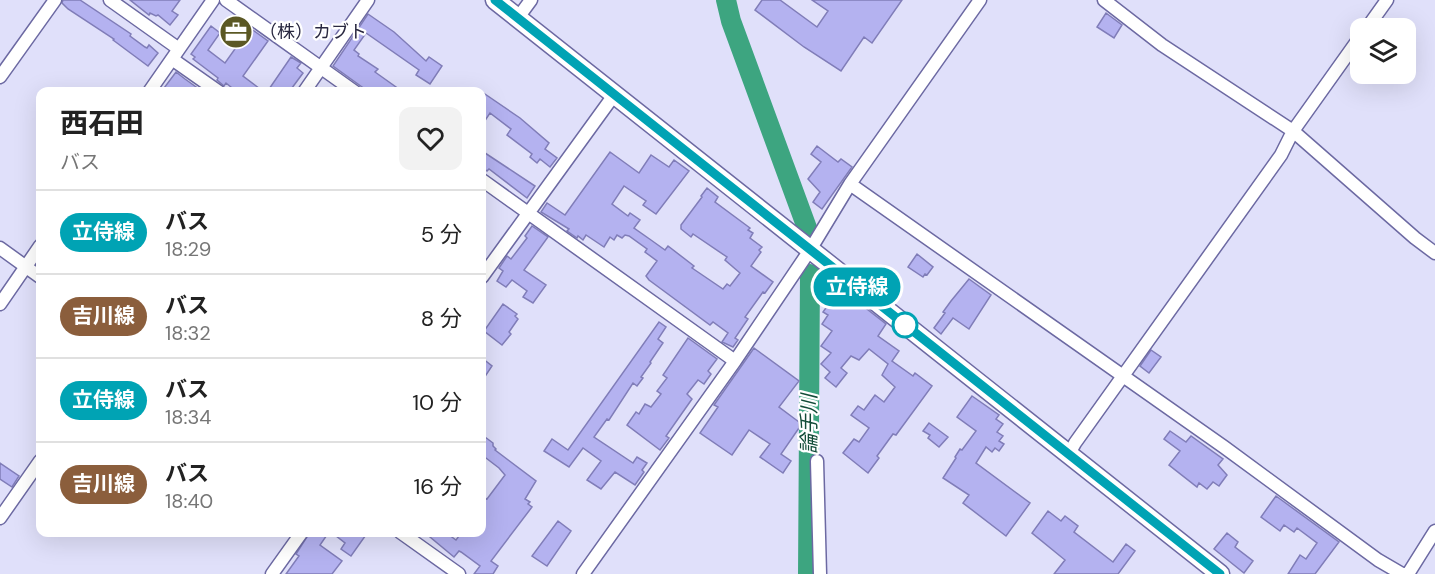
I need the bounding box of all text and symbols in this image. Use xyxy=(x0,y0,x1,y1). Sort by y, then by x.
office icon: （株）カブト xyxy=(218,14,254,50)
map controls xyxy=(1350,18,1416,84)
button: layers xyxy=(1350,18,1416,84)
place label: （株）カブト xyxy=(259,20,367,44)
text: 西石田 xyxy=(60,105,144,142)
button: heart xyxy=(399,107,462,170)
text: バス xyxy=(60,149,100,175)
text: バス xyxy=(165,207,209,236)
text: 立侍線 xyxy=(72,218,135,246)
text: 5 分 xyxy=(421,220,462,249)
text: 18:29 xyxy=(165,236,211,262)
line badge: 立侍線 xyxy=(822,268,892,306)
text: 立侍線 xyxy=(826,273,889,301)
text: バス xyxy=(165,291,209,320)
text: 吉川線 xyxy=(72,302,135,330)
text: 8 分 xyxy=(421,304,462,333)
unlabelled marker xyxy=(892,312,918,338)
text: 18:32 xyxy=(165,320,211,346)
text: バス xyxy=(165,375,209,404)
text: 立侍線 xyxy=(72,386,135,414)
text: 10 分 xyxy=(412,388,462,417)
water label: 論手川 xyxy=(796,392,822,454)
text: 18:34 xyxy=(165,404,211,430)
text: バス xyxy=(165,459,209,488)
text: 吉川線 xyxy=(72,470,135,498)
text: 16 分 xyxy=(413,472,462,501)
text: 18:40 xyxy=(165,488,213,514)

